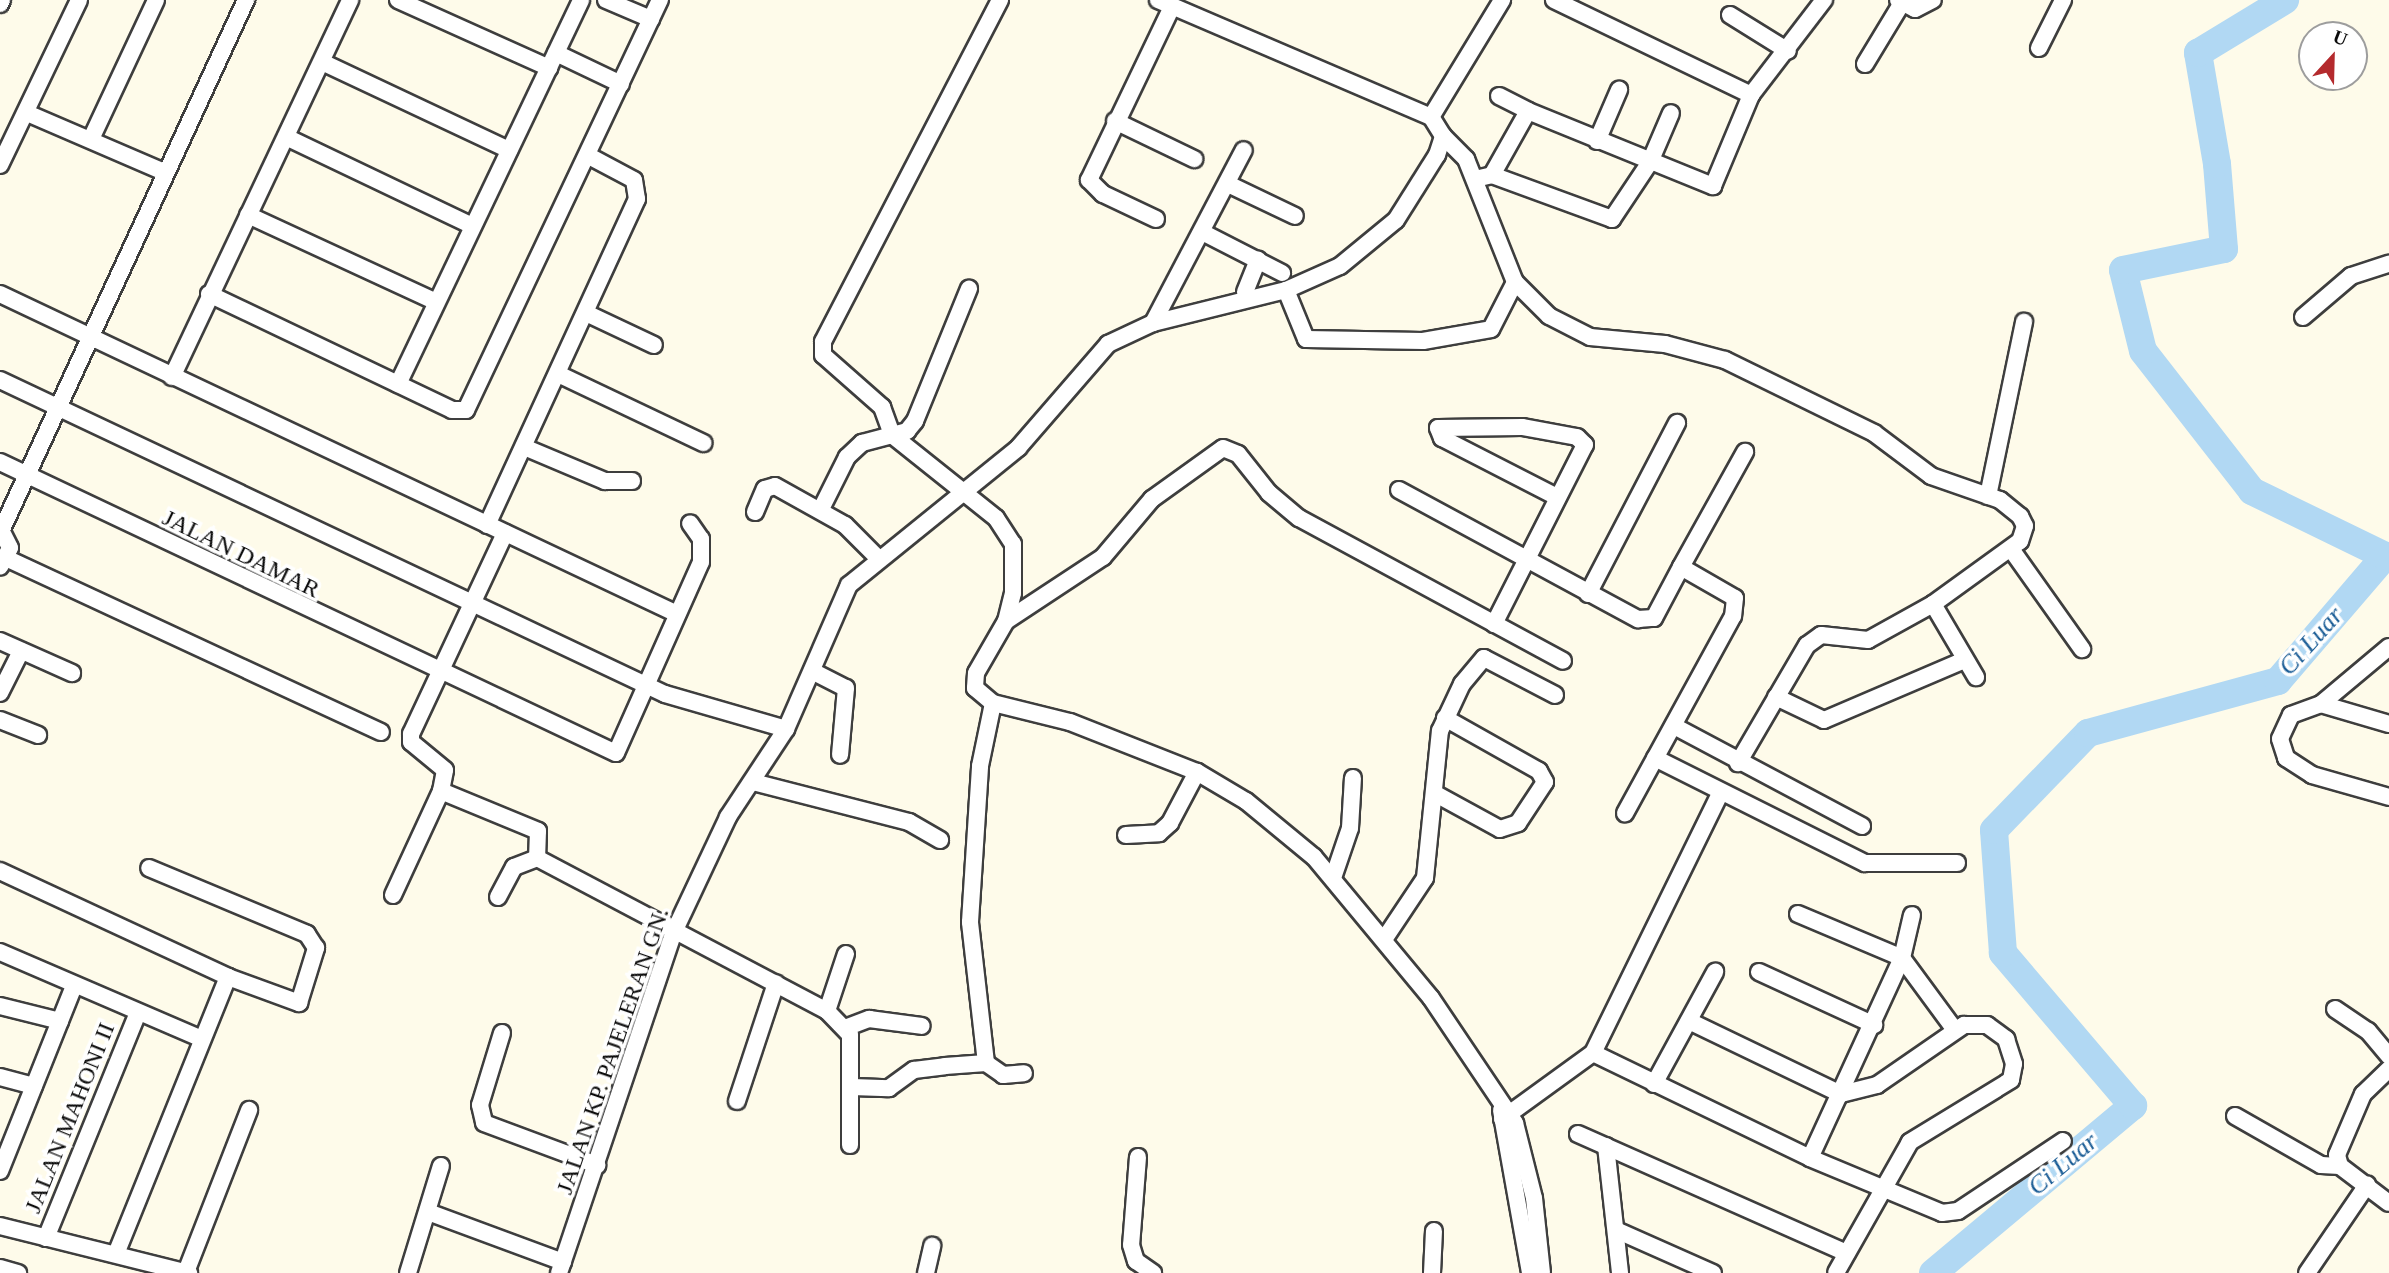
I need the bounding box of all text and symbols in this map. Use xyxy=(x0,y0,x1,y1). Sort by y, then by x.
north arrow xyxy=(2298,21,2368,91)
text: U xyxy=(2330,26,2351,50)
street label: JALAN DAMAR xyxy=(158,504,324,604)
water label: Ci Luar xyxy=(2272,600,2350,682)
street label: JALAN KP. PAJELERAN GN. xyxy=(550,904,676,1198)
street label: JALAN MAHONI II xyxy=(19,1019,121,1217)
water label: Ci Luar xyxy=(2022,1126,2104,1202)

